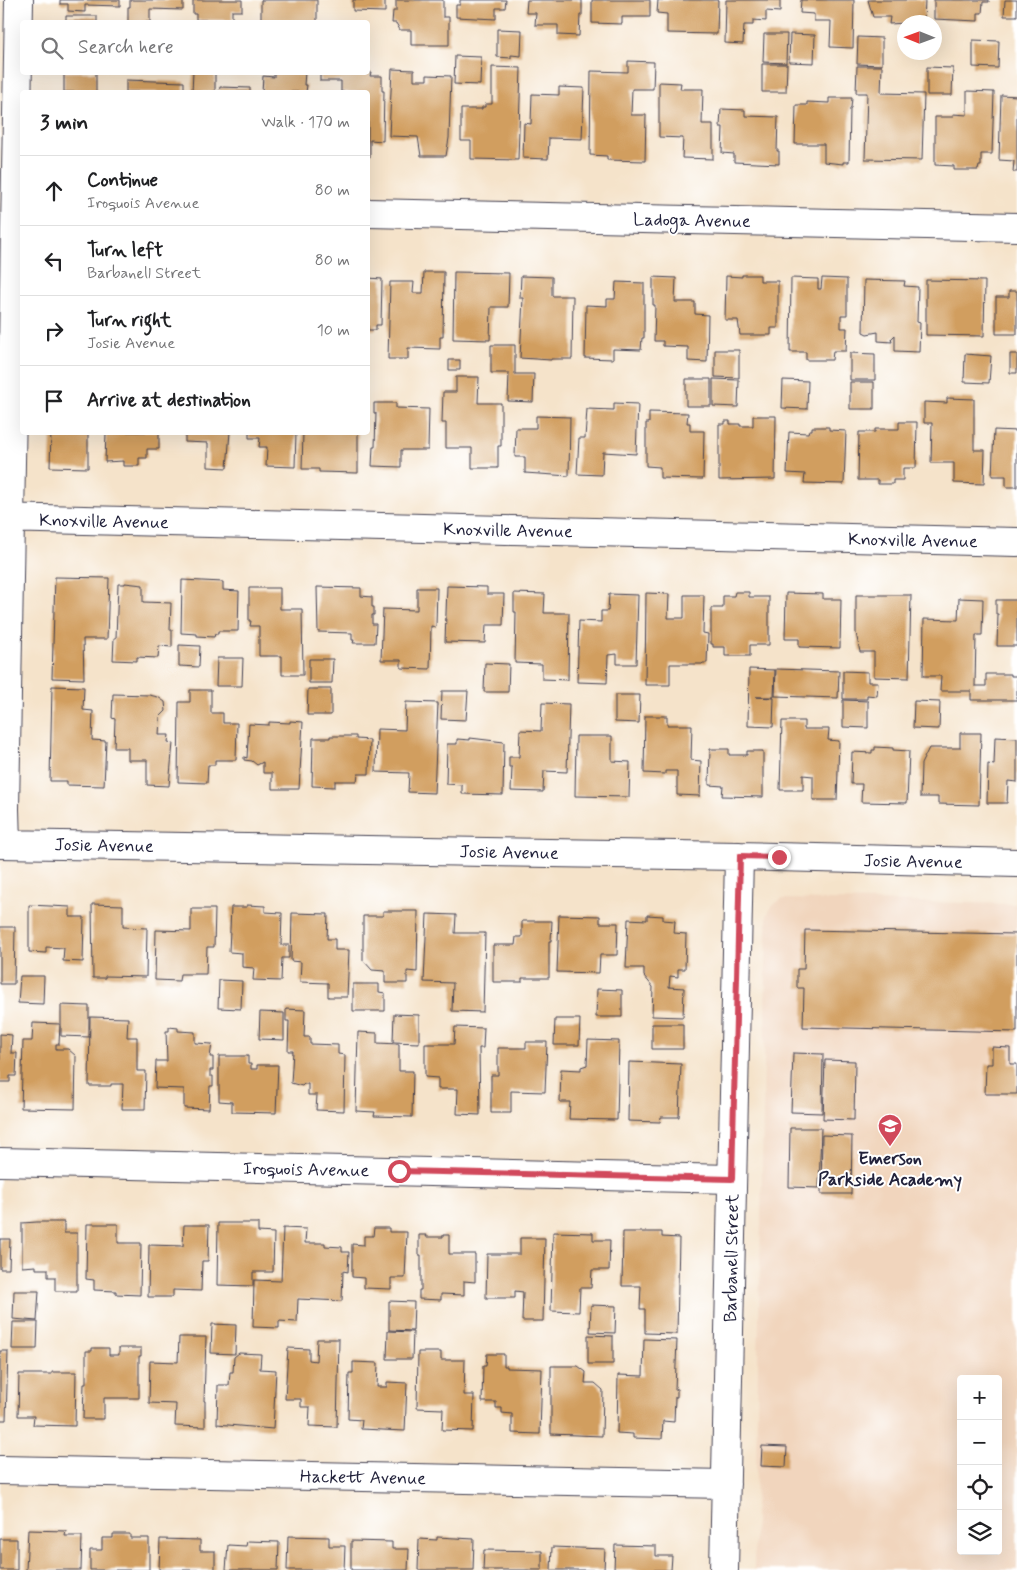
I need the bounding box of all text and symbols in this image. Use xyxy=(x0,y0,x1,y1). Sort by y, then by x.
north arrow xyxy=(897,15,942,60)
search box xyxy=(20,20,370,75)
icon: search xyxy=(38,34,66,62)
text: Search here xyxy=(78,35,174,60)
text: 3 min xyxy=(40,109,88,137)
text: Walk · 170 m xyxy=(261,112,350,133)
text: Continue xyxy=(87,168,158,193)
icon: ahead xyxy=(40,177,68,205)
text: 80 m xyxy=(315,180,350,201)
text: Iroquois Avenue xyxy=(87,193,199,214)
street label: Ladoga Avenue xyxy=(633,208,751,235)
text: Turn left xyxy=(87,238,163,263)
icon: left xyxy=(40,247,68,275)
text: 80 m xyxy=(315,250,350,271)
text: Barbanell Street xyxy=(87,263,201,284)
text: Turn right xyxy=(87,308,171,333)
icon: right xyxy=(40,317,68,345)
text: 10 m xyxy=(317,320,350,341)
text: Josie Avenue xyxy=(87,333,175,354)
icon: arrive xyxy=(40,387,68,415)
text: Arrive at destination xyxy=(87,388,251,413)
street label: Knoxville Avenue xyxy=(39,509,169,535)
street label: Knoxville Avenue xyxy=(443,518,573,544)
street label: Knoxville Avenue xyxy=(848,528,978,554)
street label: Josie Avenue xyxy=(54,833,154,859)
street label: Josie Avenue xyxy=(459,840,559,866)
route end xyxy=(768,846,791,869)
street label: Josie Avenue xyxy=(863,849,963,875)
school or university icon: Emerson Parkside Academy xyxy=(877,1113,903,1147)
place label: Emerson Parkside Academy xyxy=(818,1147,962,1192)
street label: Iroquois Avenue xyxy=(243,1157,370,1183)
route start xyxy=(388,1160,411,1183)
street label: Barbanell Street xyxy=(719,1193,745,1322)
map controls xyxy=(957,1375,1002,1555)
button: + xyxy=(957,1375,1002,1420)
button: − xyxy=(957,1420,1002,1465)
street label: Hackett Avenue xyxy=(300,1465,426,1491)
button: locate xyxy=(957,1465,1002,1510)
button: layers xyxy=(957,1510,1002,1555)

